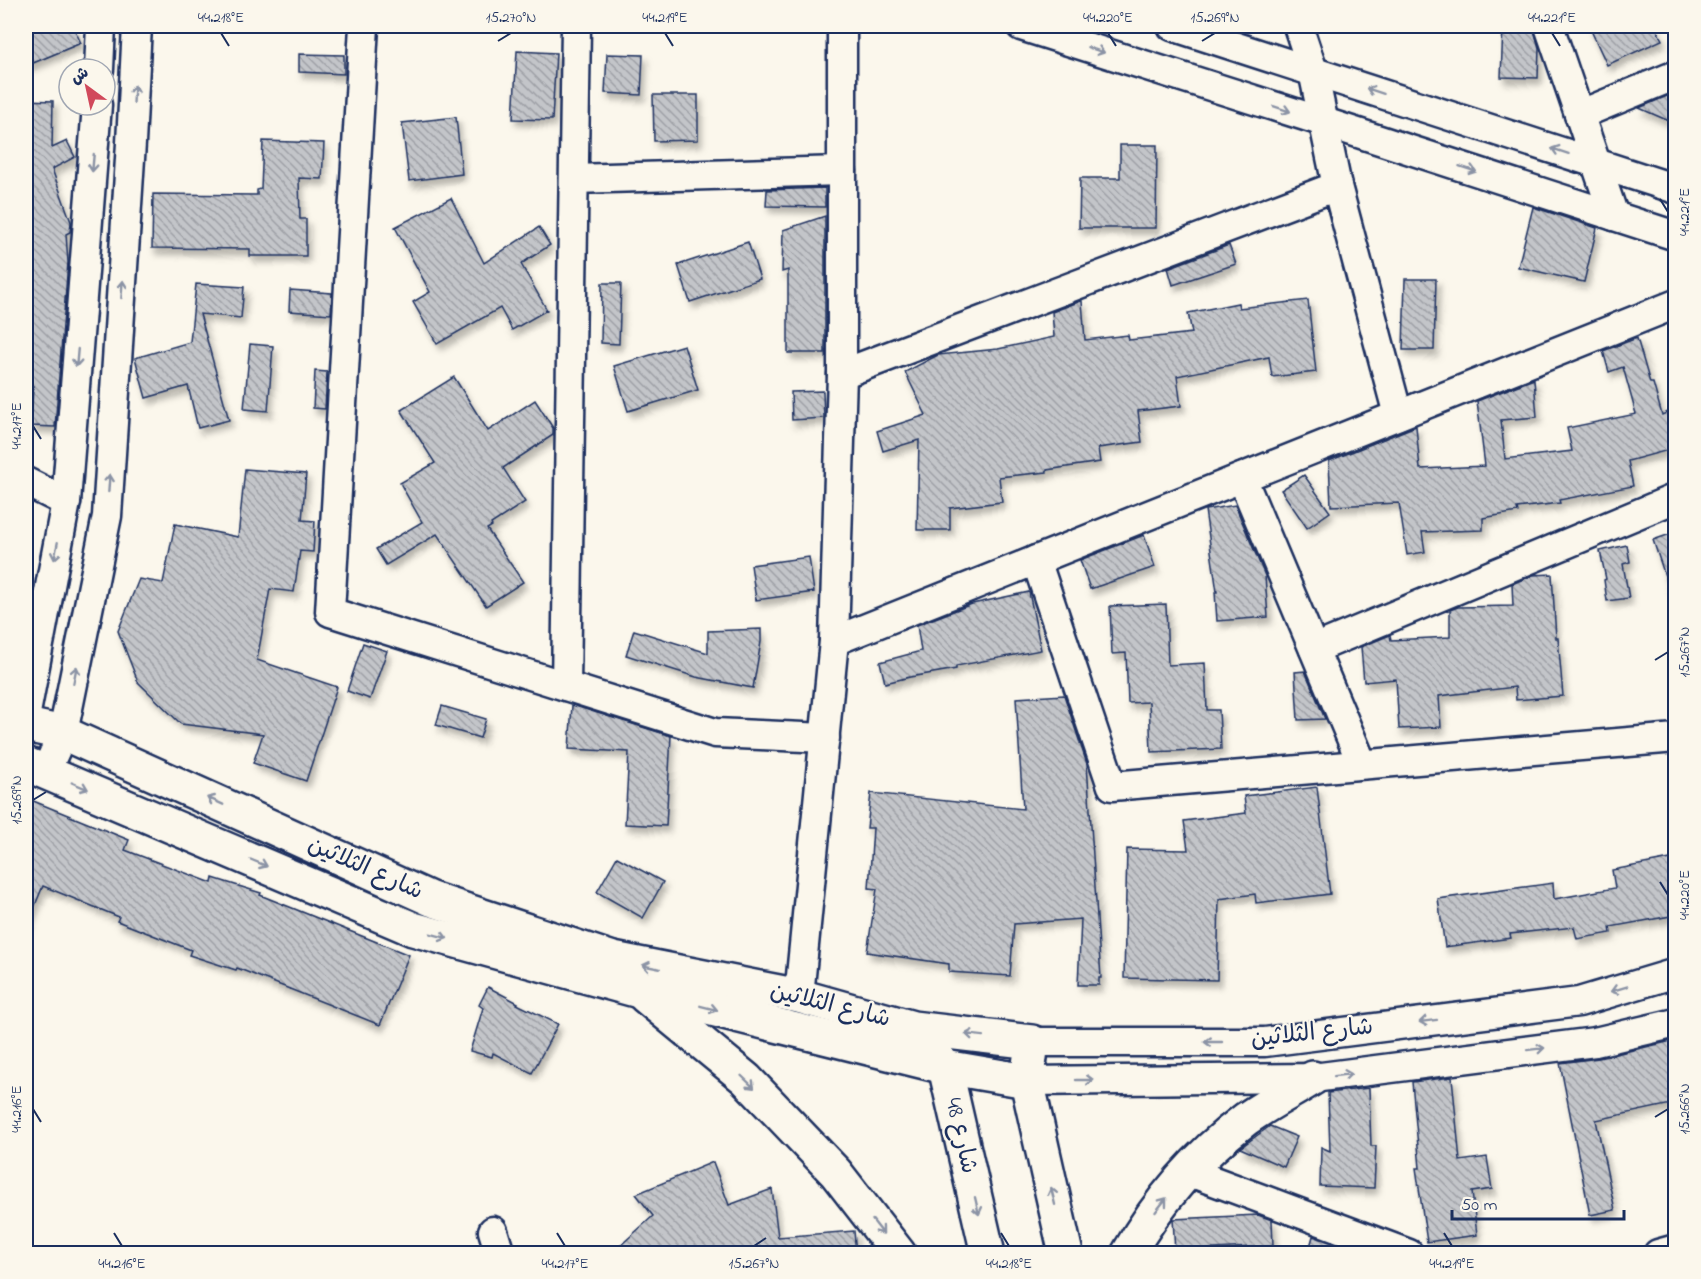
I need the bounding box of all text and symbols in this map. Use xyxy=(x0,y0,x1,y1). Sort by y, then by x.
text: 44.218°E xyxy=(198,7,244,29)
text: 15.270°N xyxy=(486,7,536,29)
text: 44.219°E xyxy=(642,7,688,29)
text: 44.220°E xyxy=(1083,7,1133,29)
text: 15.269°N xyxy=(1190,7,1240,29)
text: 44.221°E xyxy=(1528,7,1576,29)
one-way arrow xyxy=(1086,45,1105,56)
north arrow xyxy=(57,57,117,117)
text: ش xyxy=(66,61,94,91)
one-way arrow xyxy=(128,85,139,105)
one-way arrow xyxy=(1365,85,1384,96)
one-way arrow xyxy=(1272,104,1291,115)
one-way arrow xyxy=(1551,145,1570,156)
one-way arrow xyxy=(87,153,98,173)
one-way arrow xyxy=(1458,164,1477,175)
text: 44.221°E xyxy=(1674,188,1696,236)
one-way arrow xyxy=(116,279,127,299)
one-way arrow xyxy=(71,347,82,367)
text: 44.217°E xyxy=(6,403,28,449)
one-way arrow xyxy=(103,474,114,494)
one-way arrow xyxy=(50,541,61,561)
text: 15.267°N xyxy=(1674,627,1696,677)
one-way arrow xyxy=(70,666,81,685)
text: 15.269°N xyxy=(6,775,28,825)
one-way arrow xyxy=(70,781,88,792)
one-way arrow xyxy=(206,795,224,806)
street label: شارع الثلاثين xyxy=(302,828,428,910)
one-way arrow xyxy=(250,858,268,869)
text: 44.220°E xyxy=(1674,870,1696,920)
one-way arrow xyxy=(429,931,448,942)
one-way arrow xyxy=(642,961,662,972)
street label: شارع الثلاثين xyxy=(766,974,894,1038)
one-way arrow xyxy=(1610,984,1629,995)
one-way arrow xyxy=(699,1003,718,1015)
street label: شارع الثلاثين xyxy=(1249,1010,1375,1058)
one-way arrow xyxy=(1418,1016,1438,1027)
one-way arrow xyxy=(965,1029,985,1040)
one-way arrow xyxy=(1203,1036,1223,1048)
one-way arrow xyxy=(1526,1044,1546,1055)
one-way arrow xyxy=(1333,1069,1352,1080)
one-way arrow xyxy=(741,1075,756,1089)
one-way arrow xyxy=(1075,1075,1095,1086)
text: 15.266°N xyxy=(1674,1083,1696,1135)
text: 44.216°E xyxy=(6,1085,28,1133)
street label: شارع 48 xyxy=(934,1095,986,1177)
scale bar xyxy=(1452,1183,1624,1221)
one-way arrow xyxy=(1047,1187,1059,1206)
text: 50 m xyxy=(1461,1193,1498,1219)
one-way arrow xyxy=(971,1196,983,1215)
one-way arrow xyxy=(1154,1197,1167,1213)
one-way arrow xyxy=(872,1219,885,1235)
text: 44.216°E xyxy=(98,1253,146,1275)
text: 44.217°E xyxy=(542,1253,588,1275)
text: 15.267°N xyxy=(729,1253,779,1275)
text: 44.218°E xyxy=(986,1253,1032,1275)
text: 44.219°E xyxy=(1429,1253,1475,1275)

